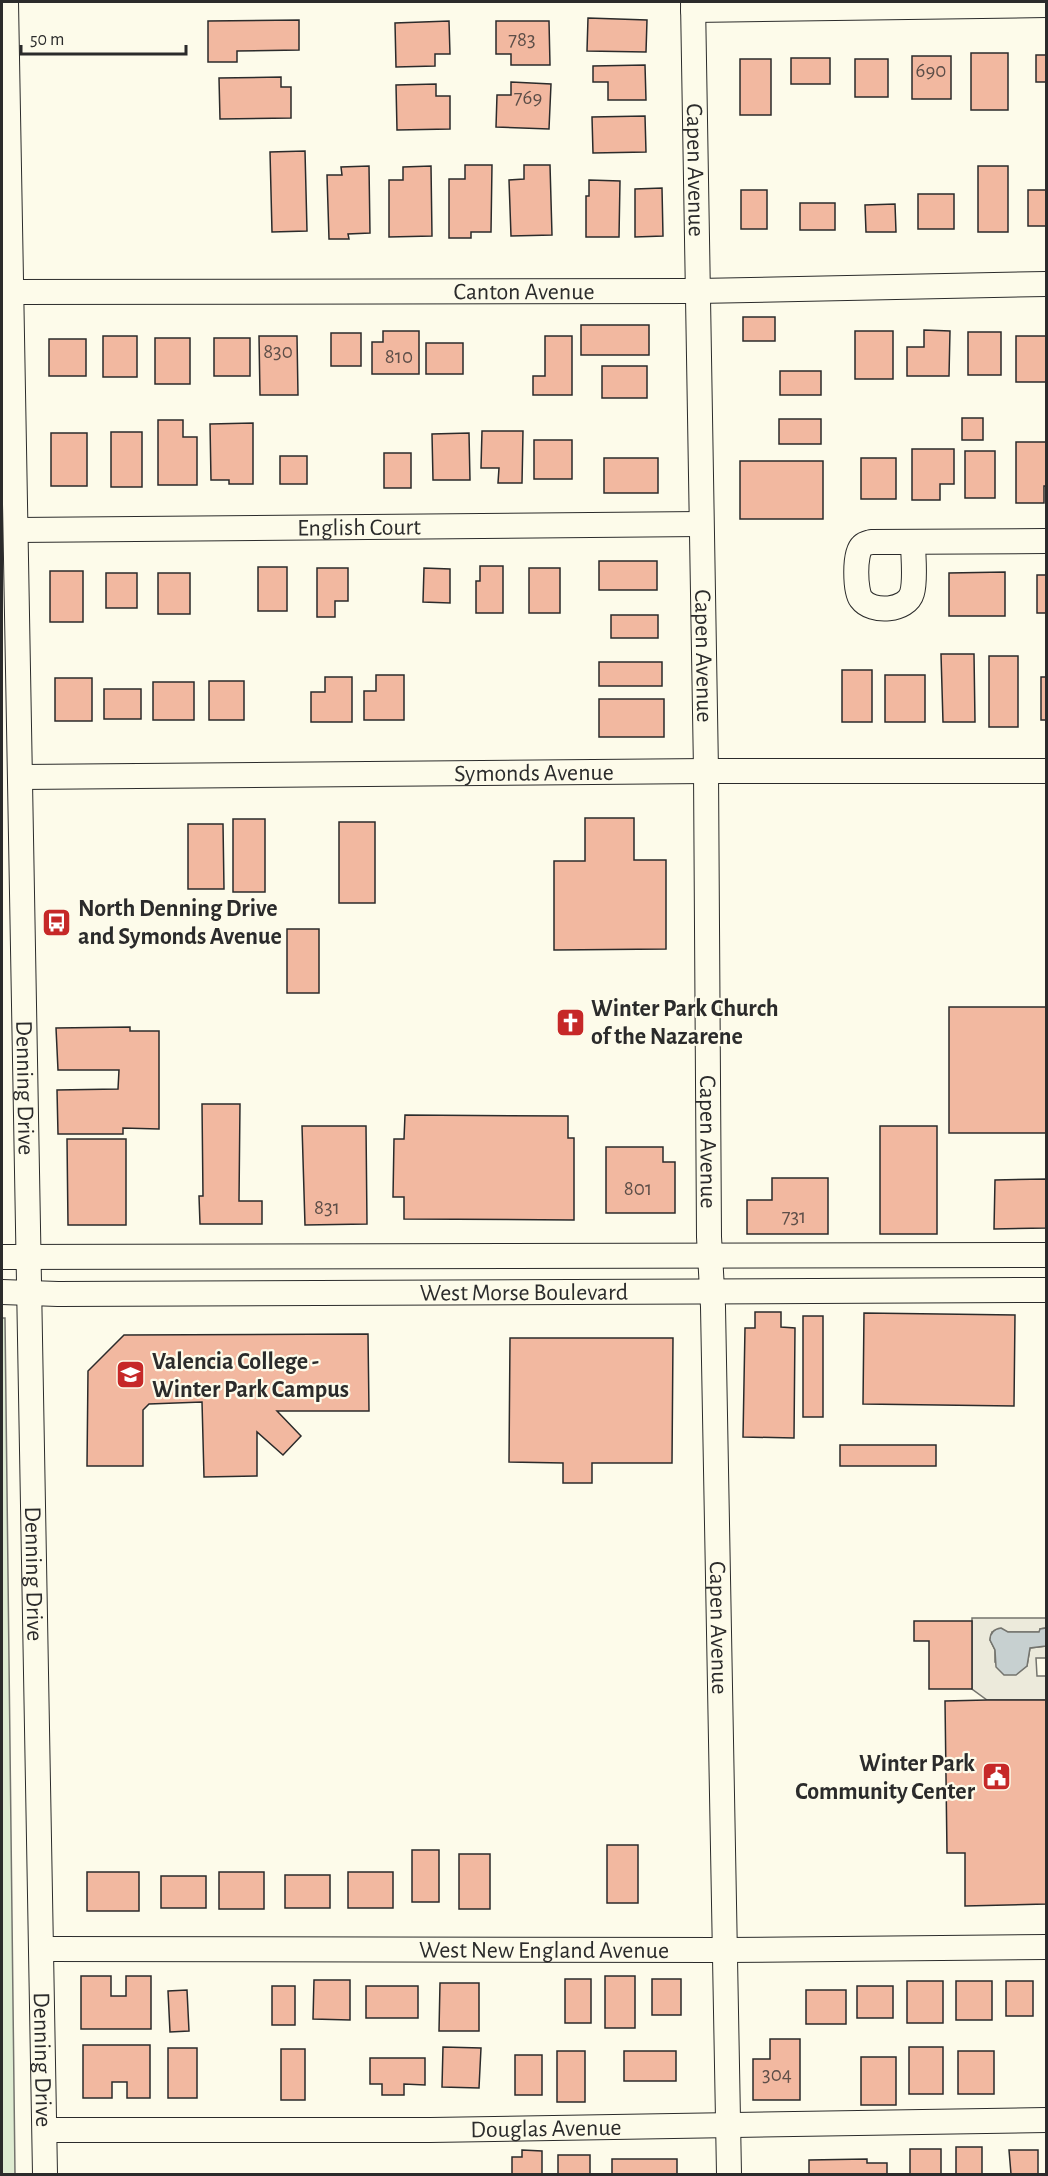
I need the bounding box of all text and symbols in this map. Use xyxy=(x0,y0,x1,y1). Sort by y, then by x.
scale bar xyxy=(21,18,186,56)
house number: 783 xyxy=(508,29,536,50)
text: 50 m xyxy=(30,31,64,49)
house number: 690 xyxy=(916,60,946,81)
house number: 769 xyxy=(514,87,542,108)
street label: Capen Avenue xyxy=(682,103,708,237)
street label: Canton Avenue xyxy=(453,280,595,304)
house number: 830 xyxy=(263,341,293,362)
house number: 810 xyxy=(385,346,413,367)
street label: English Court xyxy=(297,515,421,541)
street label: Capen Avenue xyxy=(690,589,716,723)
street label: Symonds Avenue xyxy=(454,761,614,786)
place label: North Denning Drive and Symonds Avenue xyxy=(78,897,282,949)
bus stop icon: North Denning Drive and Symonds Avenue xyxy=(41,906,73,938)
place label: Winter Park Church of the Nazarene xyxy=(591,997,779,1049)
church icon: Winter Park Church of the Nazarene xyxy=(554,1006,586,1038)
street label: Denning Drive xyxy=(11,1020,38,1156)
street label: Capen Avenue xyxy=(695,1075,720,1209)
house number: 801 xyxy=(624,1178,652,1199)
house number: 831 xyxy=(314,1197,340,1218)
house number: 731 xyxy=(782,1206,806,1227)
street label: West Morse Boulevard xyxy=(420,1281,628,1306)
place label: Valencia College - Winter Park Campus xyxy=(152,1350,349,1402)
school or university icon: Valencia College - Winter Park Campus xyxy=(115,1359,147,1391)
street label: Denning Drive xyxy=(20,1506,46,1641)
street label: Capen Avenue xyxy=(705,1561,731,1695)
place label: Winter Park Community Center xyxy=(795,1752,976,1804)
public building icon: Winter Park Community Center xyxy=(980,1761,1012,1793)
street label: West New England Avenue xyxy=(419,1939,669,1963)
street label: Denning Drive xyxy=(29,1992,55,2127)
house number: 304 xyxy=(762,2064,792,2085)
street label: Douglas Avenue xyxy=(470,2116,622,2142)

